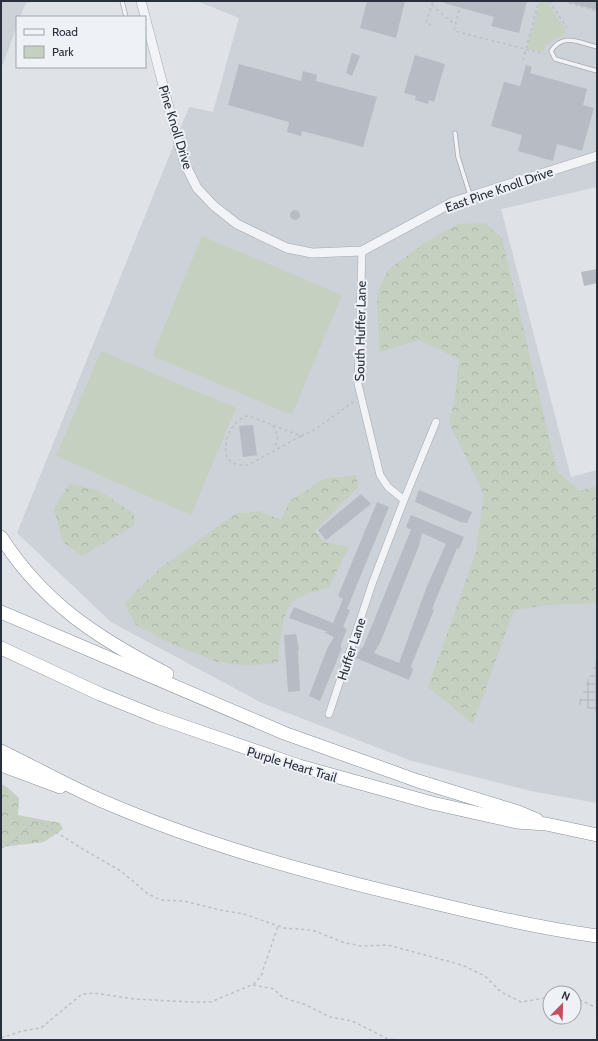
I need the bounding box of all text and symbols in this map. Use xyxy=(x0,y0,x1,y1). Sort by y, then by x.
legend xyxy=(16,16,146,68)
text: Road xyxy=(52,24,78,39)
text: Park xyxy=(52,44,74,59)
street label: Pine Knoll Drive xyxy=(156,83,196,171)
street label: East Pine Knoll Drive xyxy=(443,163,555,215)
street label: South Huffer Lane xyxy=(351,280,369,381)
street label: Huffer Lane xyxy=(333,615,369,682)
street label: Purple Heart Trail xyxy=(245,743,339,785)
north arrow xyxy=(542,985,582,1025)
text: N xyxy=(560,988,572,1004)

